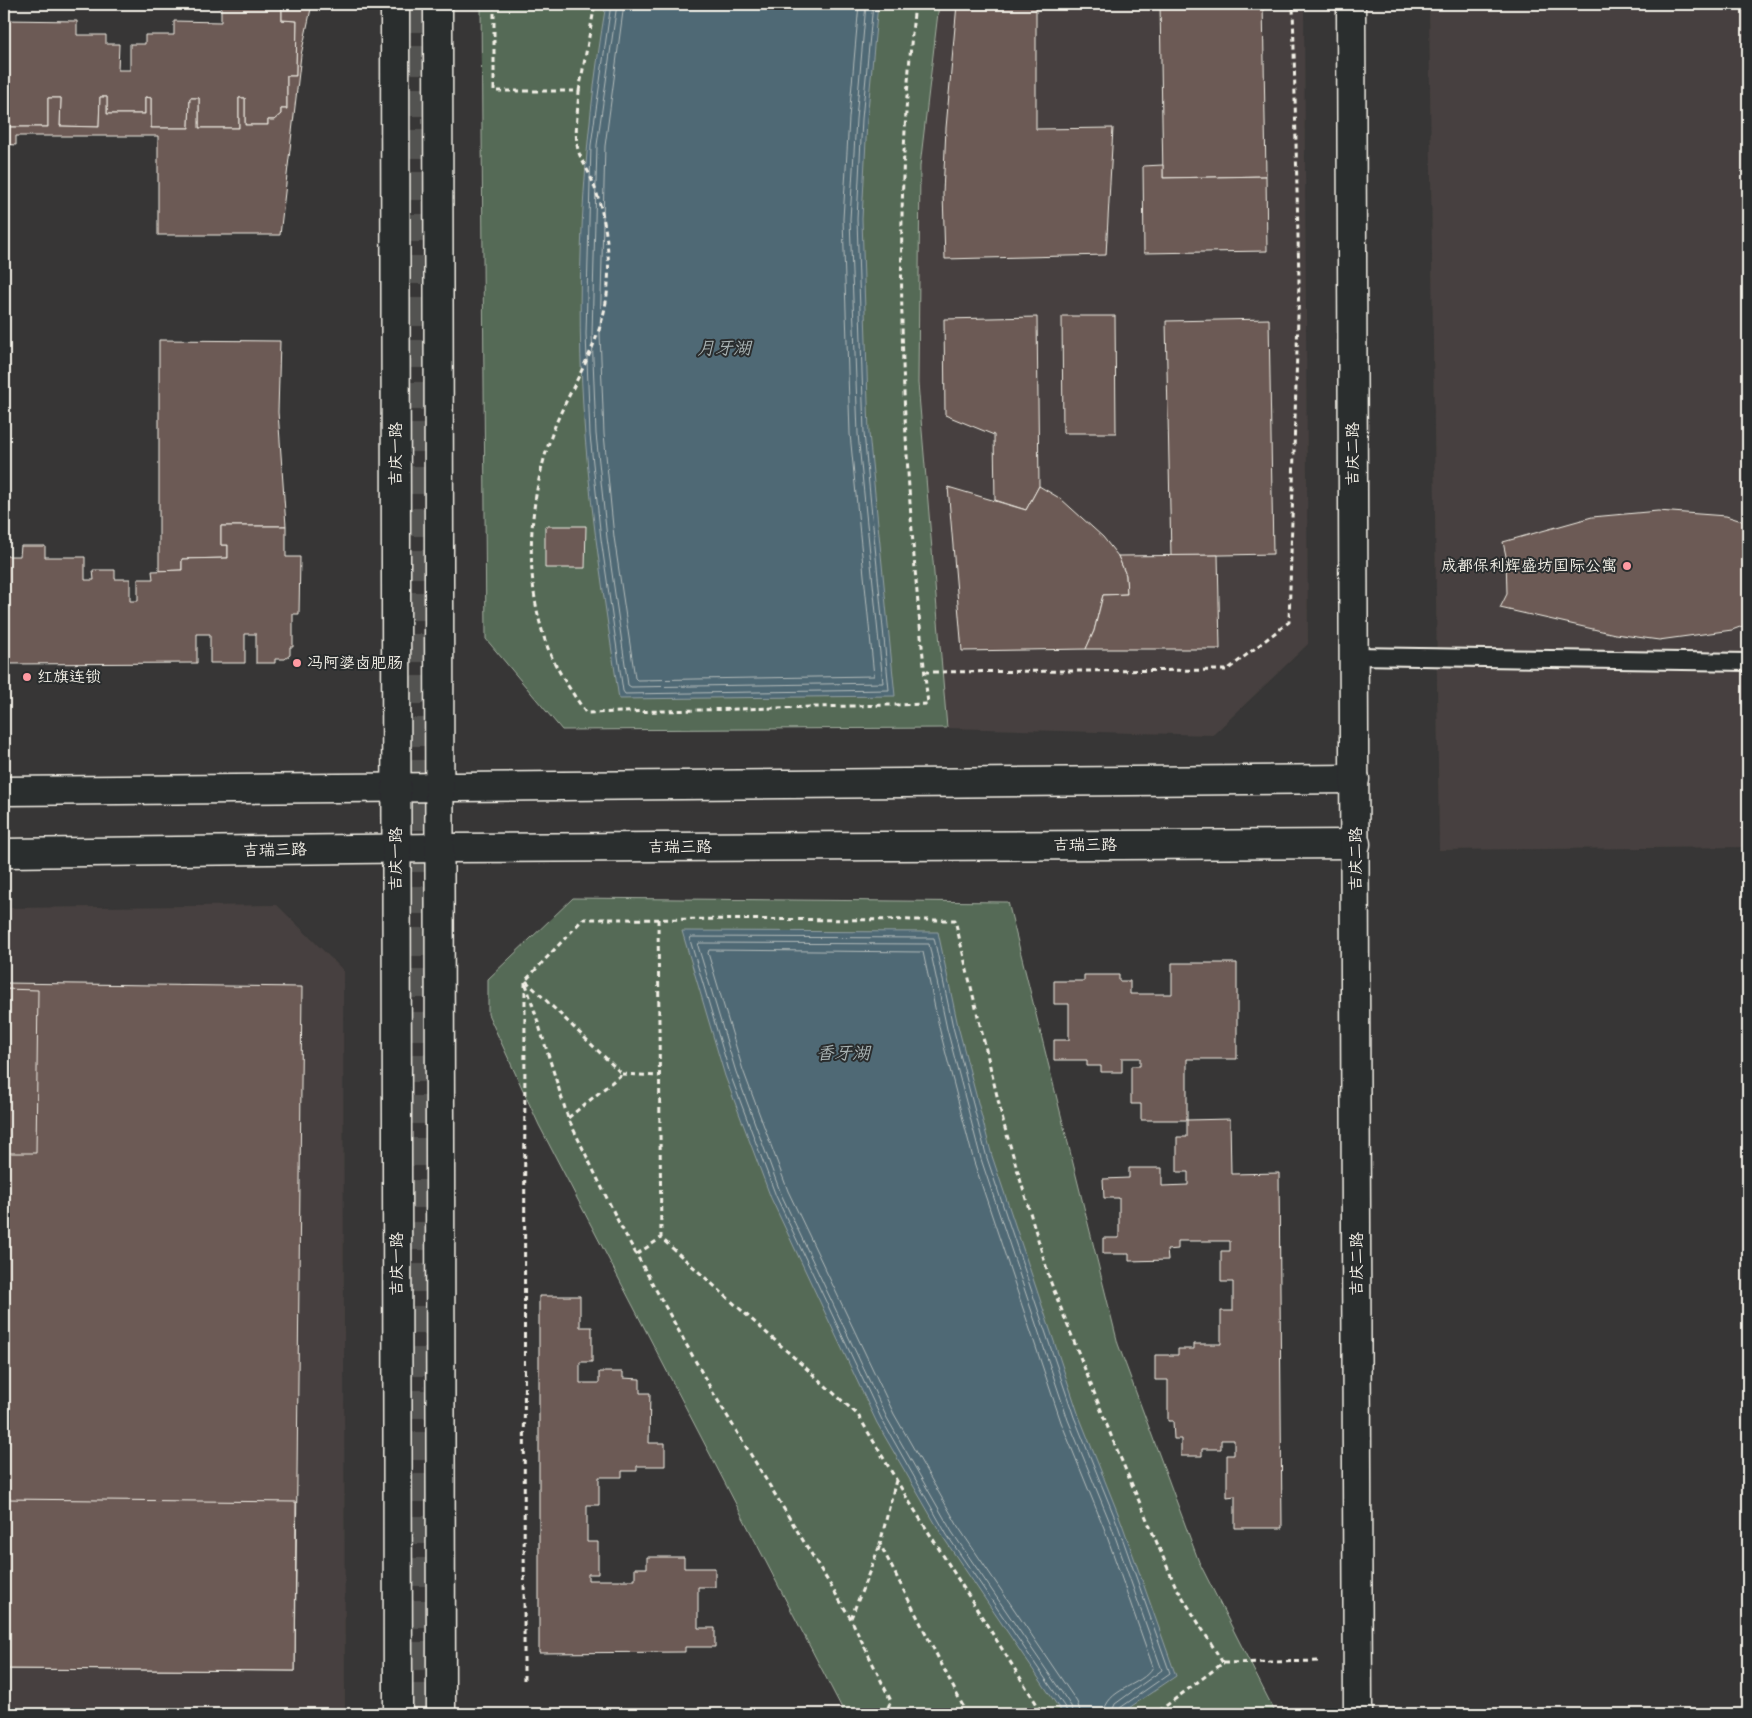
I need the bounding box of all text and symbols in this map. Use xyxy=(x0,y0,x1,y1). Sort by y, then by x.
water label: 月牙湖 xyxy=(697,337,753,360)
street label: 吉庆一路 xyxy=(386,422,406,486)
street label: 吉庆二路 xyxy=(1343,422,1363,486)
place label: 成都保利辉盛坊国际公寓 xyxy=(1441,556,1617,576)
marker: 成都保利辉盛坊国际公寓 xyxy=(1621,560,1633,572)
place label: 冯阿婆卤肥肠 xyxy=(307,653,403,673)
marker: 冯阿婆卤肥肠 xyxy=(291,657,303,669)
place label: 红旗连锁 xyxy=(37,667,101,687)
marker: 红旗连锁 xyxy=(21,671,33,683)
street label: 吉庆一路 xyxy=(386,827,406,891)
street label: 吉庆二路 xyxy=(1346,827,1366,891)
street label: 吉瑞三路 xyxy=(1053,835,1117,855)
street label: 吉瑞三路 xyxy=(648,837,712,857)
street label: 吉瑞三路 xyxy=(243,839,307,861)
water label: 香牙湖 xyxy=(816,1042,872,1065)
street label: 吉庆一路 xyxy=(387,1232,407,1296)
street label: 吉庆二路 xyxy=(1347,1232,1367,1296)

